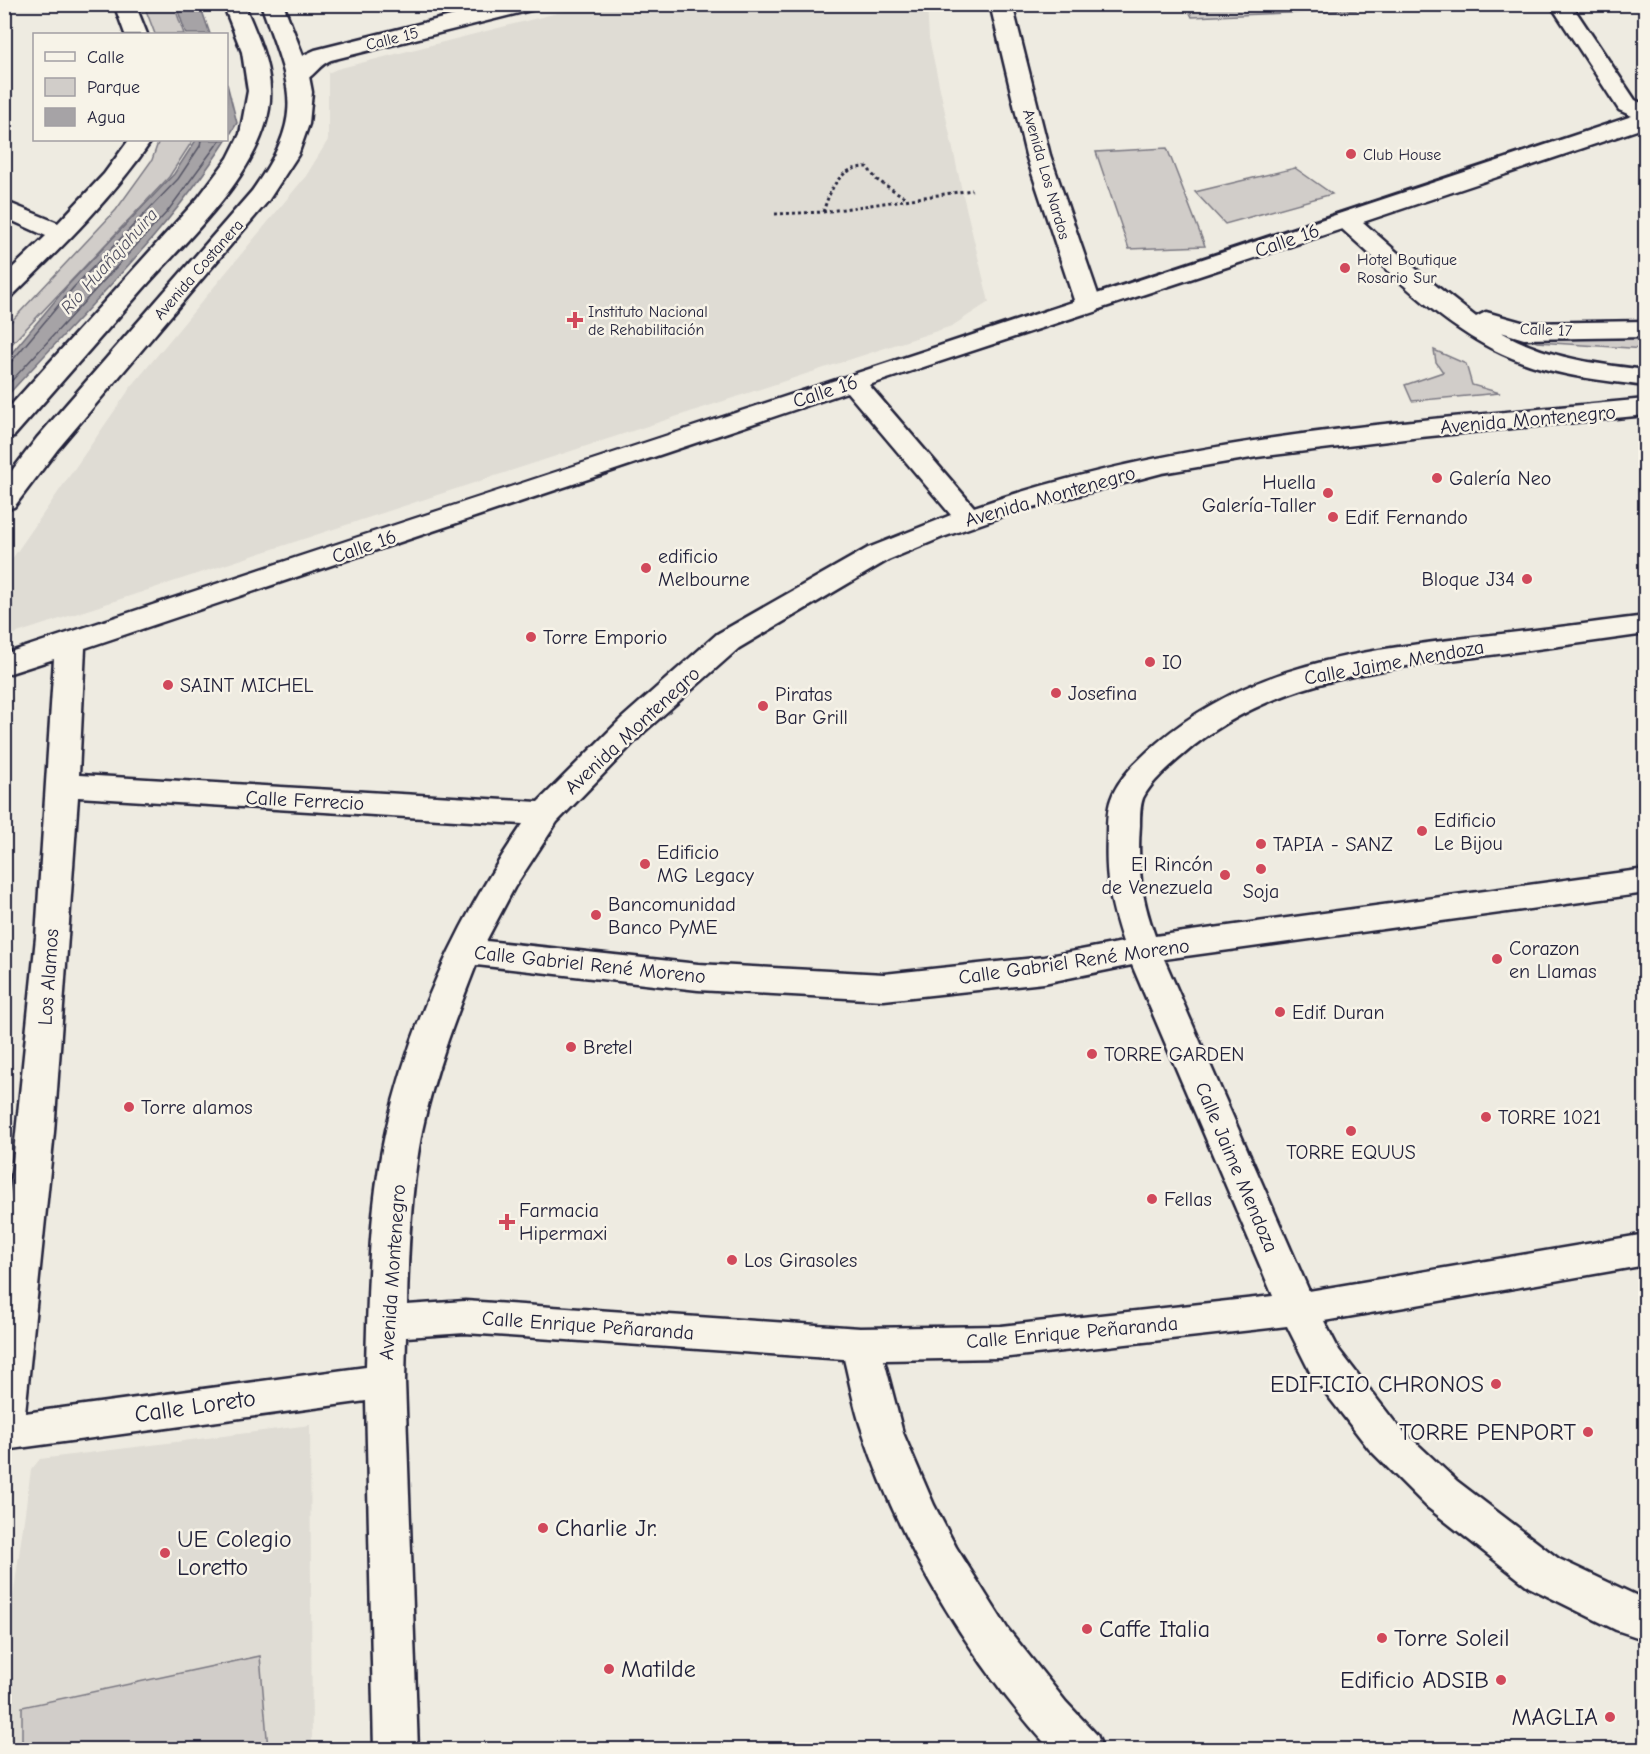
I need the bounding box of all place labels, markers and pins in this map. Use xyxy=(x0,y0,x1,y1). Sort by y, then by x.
place label: Club House xyxy=(1363,146,1441,164)
marker: Club House xyxy=(1344,147,1358,161)
place label: Hotel Boutique Rosario Sur xyxy=(1357,251,1457,287)
marker: Hotel Boutique Rosario Sur xyxy=(1338,261,1352,275)
place label: Instituto Nacional de Rehabilitación xyxy=(588,303,708,339)
marker: Instituto Nacional de Rehabilitación xyxy=(566,311,584,329)
place label: Galería Neo xyxy=(1449,467,1551,490)
place label: Huella Galería-Taller xyxy=(1202,471,1316,517)
marker: Galería Neo xyxy=(1430,471,1444,485)
marker: Huella Galería-Taller xyxy=(1321,486,1335,500)
place label: Edif. Fernando xyxy=(1345,506,1468,529)
marker: Edif. Fernando xyxy=(1326,510,1340,524)
place label: edificio Melbourne xyxy=(658,545,750,591)
marker: edificio Melbourne xyxy=(639,561,653,575)
place label: Bloque J34 xyxy=(1421,568,1515,591)
marker: Bloque J34 xyxy=(1520,572,1534,586)
place label: Torre Emporio xyxy=(543,626,667,649)
marker: Torre Emporio xyxy=(524,630,538,644)
place label: IO xyxy=(1162,651,1182,674)
marker: IO xyxy=(1143,655,1157,669)
place label: SAINT MICHEL xyxy=(180,674,314,697)
marker: SAINT MICHEL xyxy=(161,678,175,692)
place label: Josefina xyxy=(1068,682,1137,705)
place label: Piratas Bar Grill xyxy=(775,683,848,729)
marker: Josefina xyxy=(1049,686,1063,700)
marker: Piratas Bar Grill xyxy=(756,699,770,713)
place label: Edificio Le Bijou xyxy=(1434,809,1503,855)
marker: Edificio Le Bijou xyxy=(1415,824,1429,838)
place label: TAPIA - SANZ xyxy=(1273,833,1393,856)
marker: TAPIA - SANZ xyxy=(1254,837,1268,851)
place label: Edificio MG Legacy xyxy=(657,841,754,887)
place label: El Rincón de Venezuela xyxy=(1101,853,1213,899)
marker: Edificio MG Legacy xyxy=(638,857,652,871)
marker: Soja xyxy=(1254,862,1268,876)
marker: El Rincón de Venezuela xyxy=(1218,868,1232,882)
place label: Soja xyxy=(1243,880,1279,903)
place label: Bancomunidad Banco PyME xyxy=(608,893,736,939)
marker: Bancomunidad Banco PyME xyxy=(589,908,603,922)
place label: Corazon en Llamas xyxy=(1509,937,1597,983)
marker: Corazon en Llamas xyxy=(1490,952,1504,966)
place label: Edif. Duran xyxy=(1292,1001,1385,1024)
marker: Edif. Duran xyxy=(1273,1005,1287,1019)
place label: Bretel xyxy=(583,1036,633,1059)
marker: Bretel xyxy=(564,1040,578,1054)
place label: TORRE GARDEN xyxy=(1104,1043,1244,1066)
marker: TORRE GARDEN xyxy=(1085,1047,1099,1061)
place label: Torre alamos xyxy=(141,1096,253,1119)
marker: Torre alamos xyxy=(122,1100,136,1114)
place label: TORRE 1021 xyxy=(1498,1106,1601,1129)
marker: TORRE 1021 xyxy=(1479,1110,1493,1124)
marker: TORRE EQUUS xyxy=(1344,1124,1358,1138)
place label: TORRE EQUUS xyxy=(1286,1141,1416,1164)
place label: Fellas xyxy=(1164,1188,1212,1211)
marker: Fellas xyxy=(1145,1192,1159,1206)
place label: Farmacia Hipermaxi xyxy=(519,1199,607,1245)
marker: Farmacia Hipermaxi xyxy=(500,1215,514,1229)
place label: Los Girasoles xyxy=(744,1249,857,1272)
marker: Los Girasoles xyxy=(725,1253,739,1267)
place label: EDIFICIO CHRONOS xyxy=(1270,1370,1484,1398)
marker: EDIFICIO CHRONOS xyxy=(1489,1377,1503,1391)
place label: TORRE PENPORT xyxy=(1399,1418,1576,1446)
marker: TORRE PENPORT xyxy=(1581,1425,1595,1439)
place label: Charlie Jr. xyxy=(555,1514,657,1542)
marker: Charlie Jr. xyxy=(536,1521,550,1535)
place label: UE Colegio Loretto xyxy=(177,1525,292,1581)
marker: UE Colegio Loretto xyxy=(158,1546,172,1560)
place label: Caffe Italia xyxy=(1099,1615,1210,1643)
marker: Caffe Italia xyxy=(1080,1622,1094,1636)
place label: Torre Soleil xyxy=(1394,1624,1510,1652)
marker: Torre Soleil xyxy=(1375,1631,1389,1645)
place label: Matilde xyxy=(621,1655,696,1683)
marker: Matilde xyxy=(602,1662,616,1676)
place label: Edificio ADSIB xyxy=(1340,1666,1489,1694)
marker: Edificio ADSIB xyxy=(1494,1673,1508,1687)
place label: MAGLIA xyxy=(1511,1703,1598,1731)
marker: MAGLIA xyxy=(1603,1710,1617,1724)

